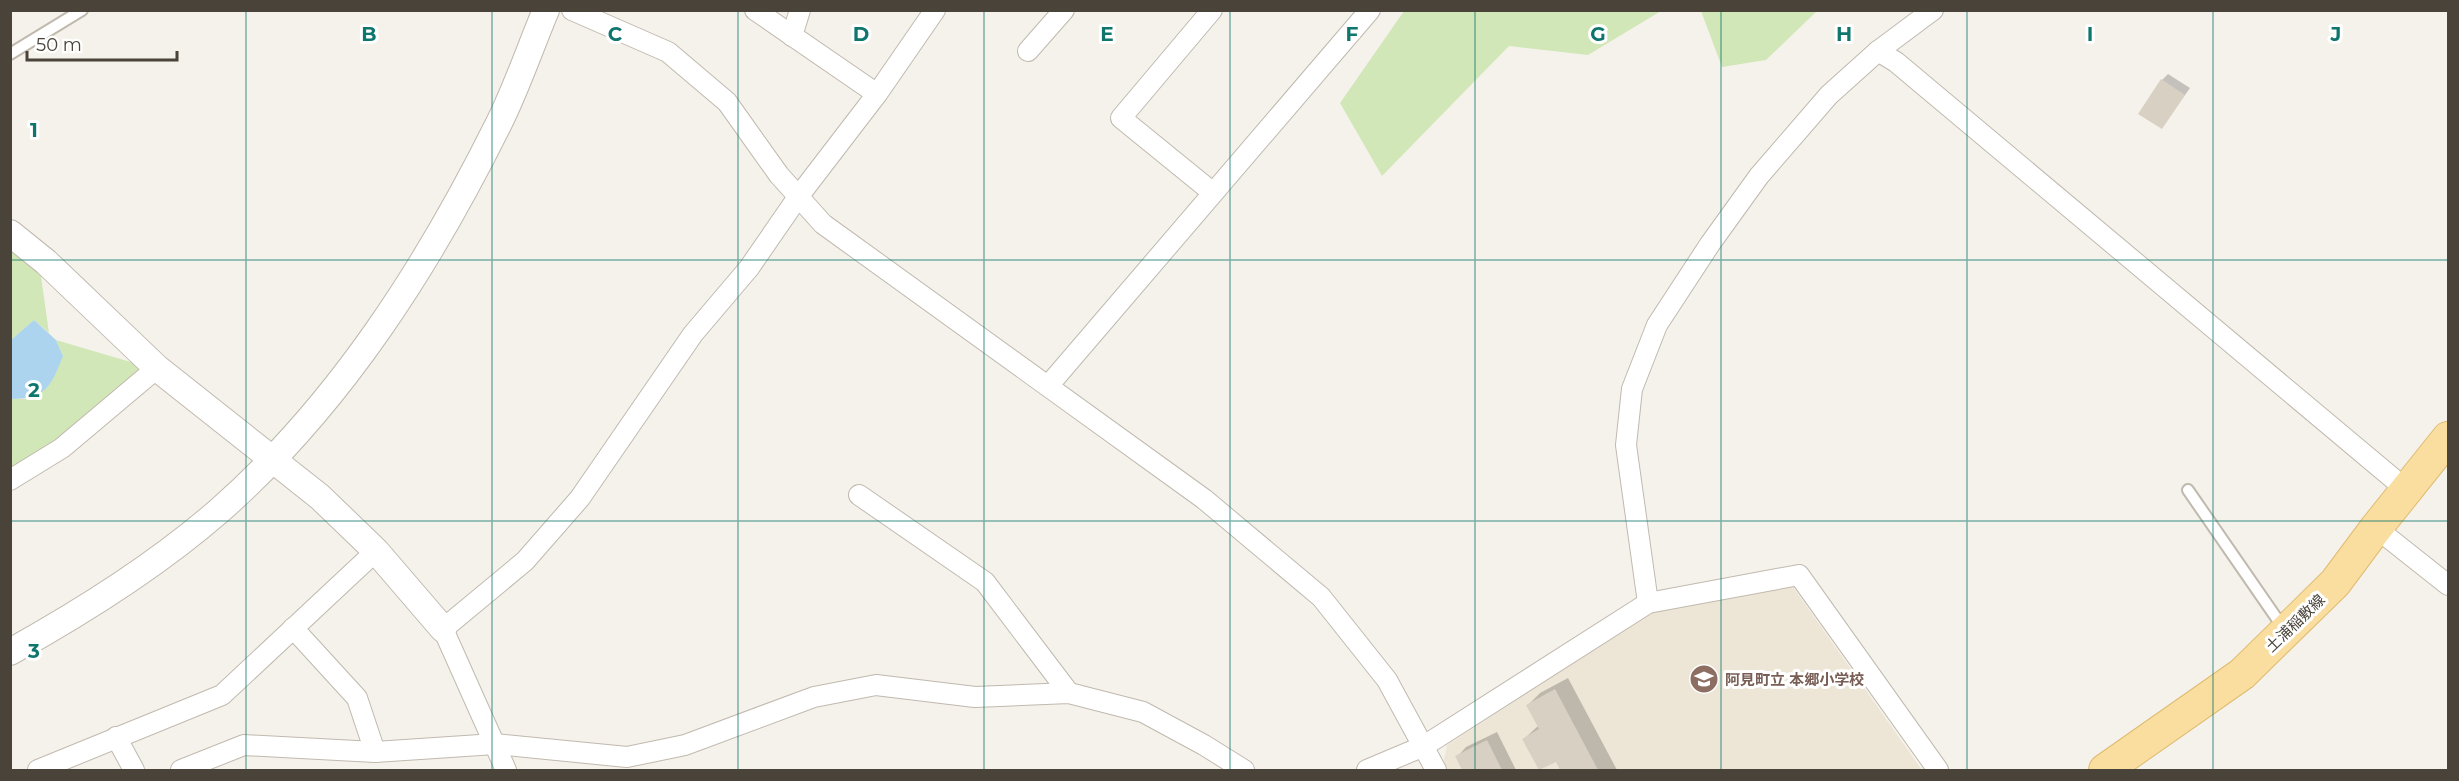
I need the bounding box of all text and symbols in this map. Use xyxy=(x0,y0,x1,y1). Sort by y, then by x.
text: B xyxy=(361,22,377,46)
text: C xyxy=(608,22,623,46)
text: D xyxy=(853,22,869,46)
text: E xyxy=(1100,22,1114,46)
text: F xyxy=(1346,22,1359,46)
text: G xyxy=(1590,22,1606,46)
text: H xyxy=(1836,22,1852,46)
text: I xyxy=(2087,22,2093,46)
text: J xyxy=(2330,22,2341,46)
scale bar xyxy=(27,24,177,62)
text: 50 m xyxy=(36,34,82,56)
text: 1 xyxy=(30,118,38,142)
text: 2 xyxy=(28,378,40,402)
street label: 土浦稲敷線 xyxy=(2261,590,2329,656)
text: 3 xyxy=(27,639,40,663)
school or university icon: 阿見町立 本郷小学校 xyxy=(1688,663,1720,695)
place label: 阿見町立 本郷小学校 xyxy=(1725,670,1864,689)

